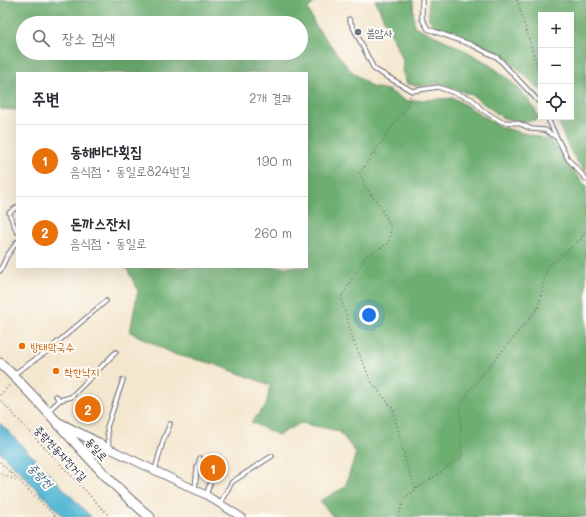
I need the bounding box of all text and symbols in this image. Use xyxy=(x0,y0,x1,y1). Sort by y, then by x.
map controls xyxy=(538,12,574,120)
button: + xyxy=(538,12,574,48)
search box xyxy=(16,16,308,60)
place label: 불암사 xyxy=(366,25,393,40)
icon: search xyxy=(30,27,52,49)
marker: 불암사 xyxy=(353,27,363,37)
text: 장소 검색 xyxy=(62,28,115,48)
button: − xyxy=(538,48,574,84)
button: locate xyxy=(538,84,574,120)
text: 주변 xyxy=(32,87,59,109)
text: 2개 결과 xyxy=(249,89,292,106)
text: 동해바다횟집 xyxy=(70,141,142,161)
text: 1 xyxy=(42,152,48,169)
text: 190 m xyxy=(256,152,292,169)
text: 음식점 · 동일로824번길 xyxy=(70,162,190,179)
text: 돈까스잔치 xyxy=(70,213,130,233)
text: 2 xyxy=(41,224,49,241)
text: 260 m xyxy=(254,224,292,241)
text: 음식점 · 동일로 xyxy=(70,234,147,251)
your location xyxy=(359,305,379,325)
place label: 방태막국수 xyxy=(30,339,74,354)
marker: 방태막국수 xyxy=(17,341,27,351)
place label: 착한낙지 xyxy=(64,364,99,379)
marker: 착한낙지 xyxy=(51,366,61,376)
pin: 2 xyxy=(75,394,101,424)
street label: 중랑천동자전거길 xyxy=(32,423,90,483)
street label: 동일로 xyxy=(83,434,111,464)
pin: 1 xyxy=(200,453,226,483)
water label: 중랑천 xyxy=(26,460,56,490)

